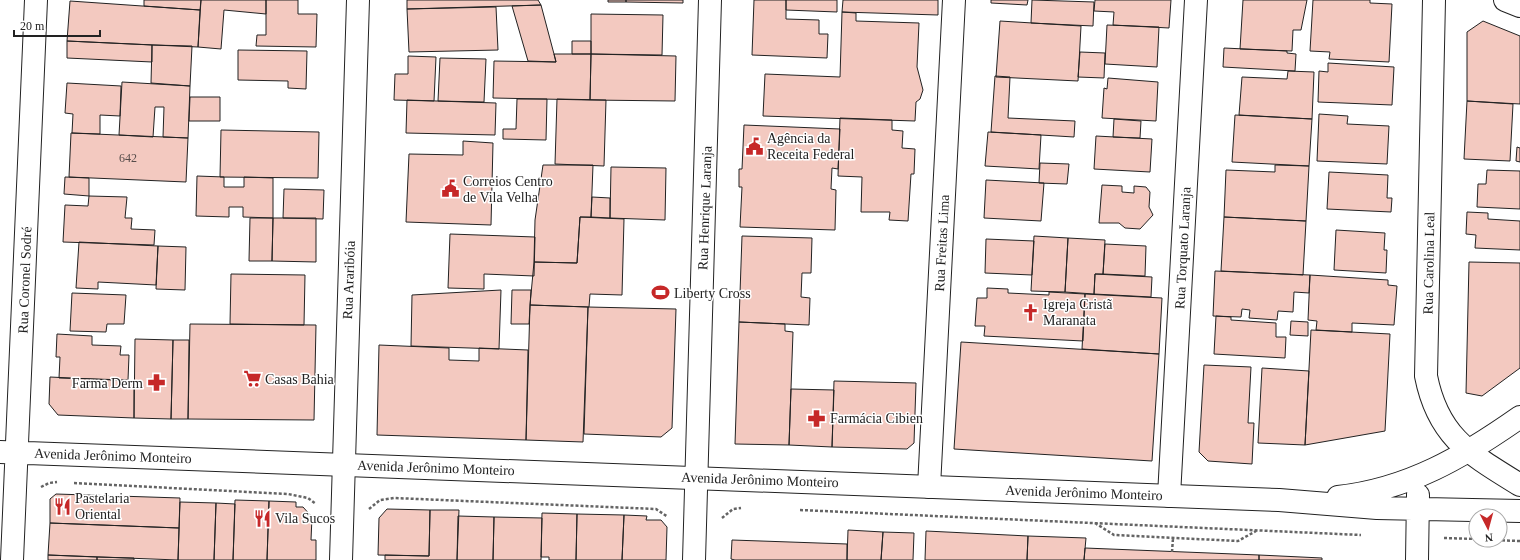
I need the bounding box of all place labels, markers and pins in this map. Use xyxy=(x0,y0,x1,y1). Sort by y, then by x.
place label: Agência da Receita Federal xyxy=(767,131,855,162)
public building icon: Agência da Receita Federal xyxy=(744,136,764,156)
place label: Correios Centro de Vila Velha xyxy=(463,174,553,205)
public building icon: Correios Centro de Vila Velha xyxy=(440,179,460,199)
sports icon: Liberty Cross xyxy=(651,283,671,303)
place label: Liberty Cross xyxy=(674,286,751,301)
place label: Igreja Cristã Maranata xyxy=(1043,297,1113,328)
church icon: Igreja Cristã Maranata xyxy=(1020,302,1040,322)
supermarket icon: Casas Bahia xyxy=(242,369,262,389)
place label: Casas Bahia xyxy=(265,372,335,387)
pharmacy icon: Farma Derm xyxy=(146,373,166,393)
place label: Farma Derm xyxy=(72,376,143,391)
pharmacy icon: Farmácia Cibien xyxy=(807,408,827,428)
place label: Farmácia Cibien xyxy=(830,411,923,426)
place label: Pastelaria Oriental xyxy=(75,491,130,522)
restaurant icon: Pastelaria Oriental xyxy=(52,496,72,516)
restaurant icon: Vila Sucos xyxy=(252,508,272,528)
place label: Vila Sucos xyxy=(275,511,335,526)

